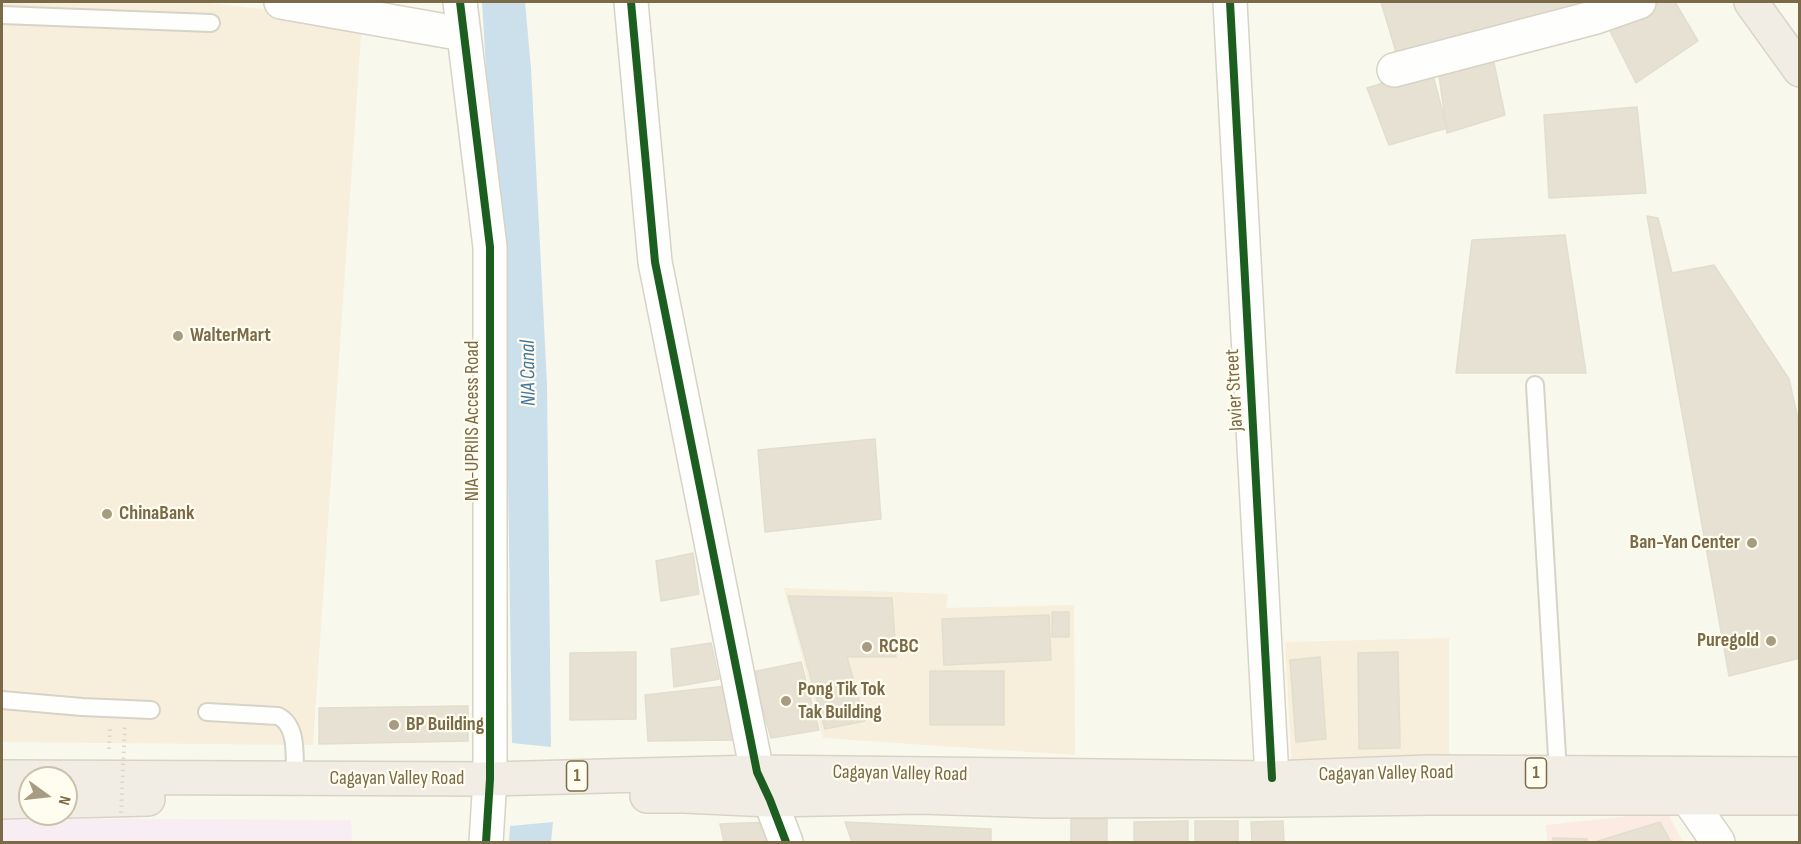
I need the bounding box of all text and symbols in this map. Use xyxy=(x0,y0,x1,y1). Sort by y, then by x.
place label: WalterMart xyxy=(190,324,271,348)
marker: WalterMart xyxy=(171,329,185,343)
water label: NIA Canal xyxy=(516,340,542,406)
street label: NIA-UPRIIS Access Road xyxy=(461,341,485,501)
street label: Javier Street xyxy=(1221,348,1249,432)
place label: ChinaBank xyxy=(119,502,194,526)
marker: ChinaBank xyxy=(100,507,114,521)
place label: Ban-Yan Center xyxy=(1630,531,1740,555)
marker: Ban-Yan Center xyxy=(1745,536,1759,550)
place label: Puregold xyxy=(1697,629,1759,653)
marker: Puregold xyxy=(1764,634,1778,648)
place label: RCBC xyxy=(879,635,919,659)
marker: RCBC xyxy=(860,640,874,654)
place label: Pong Tik Tok Tak Building xyxy=(798,678,885,725)
marker: Pong Tik Tok Tak Building xyxy=(779,694,793,708)
place label: BP Building xyxy=(406,713,484,737)
marker: BP Building xyxy=(387,718,401,732)
road number: 1 xyxy=(1526,758,1546,788)
road number: 1 xyxy=(566,761,588,791)
street label: Cagayan Valley Road xyxy=(832,761,968,787)
street label: Cagayan Valley Road xyxy=(1318,761,1454,787)
north arrow xyxy=(18,766,78,826)
street label: Cagayan Valley Road xyxy=(330,767,464,791)
text: N xyxy=(54,794,74,807)

